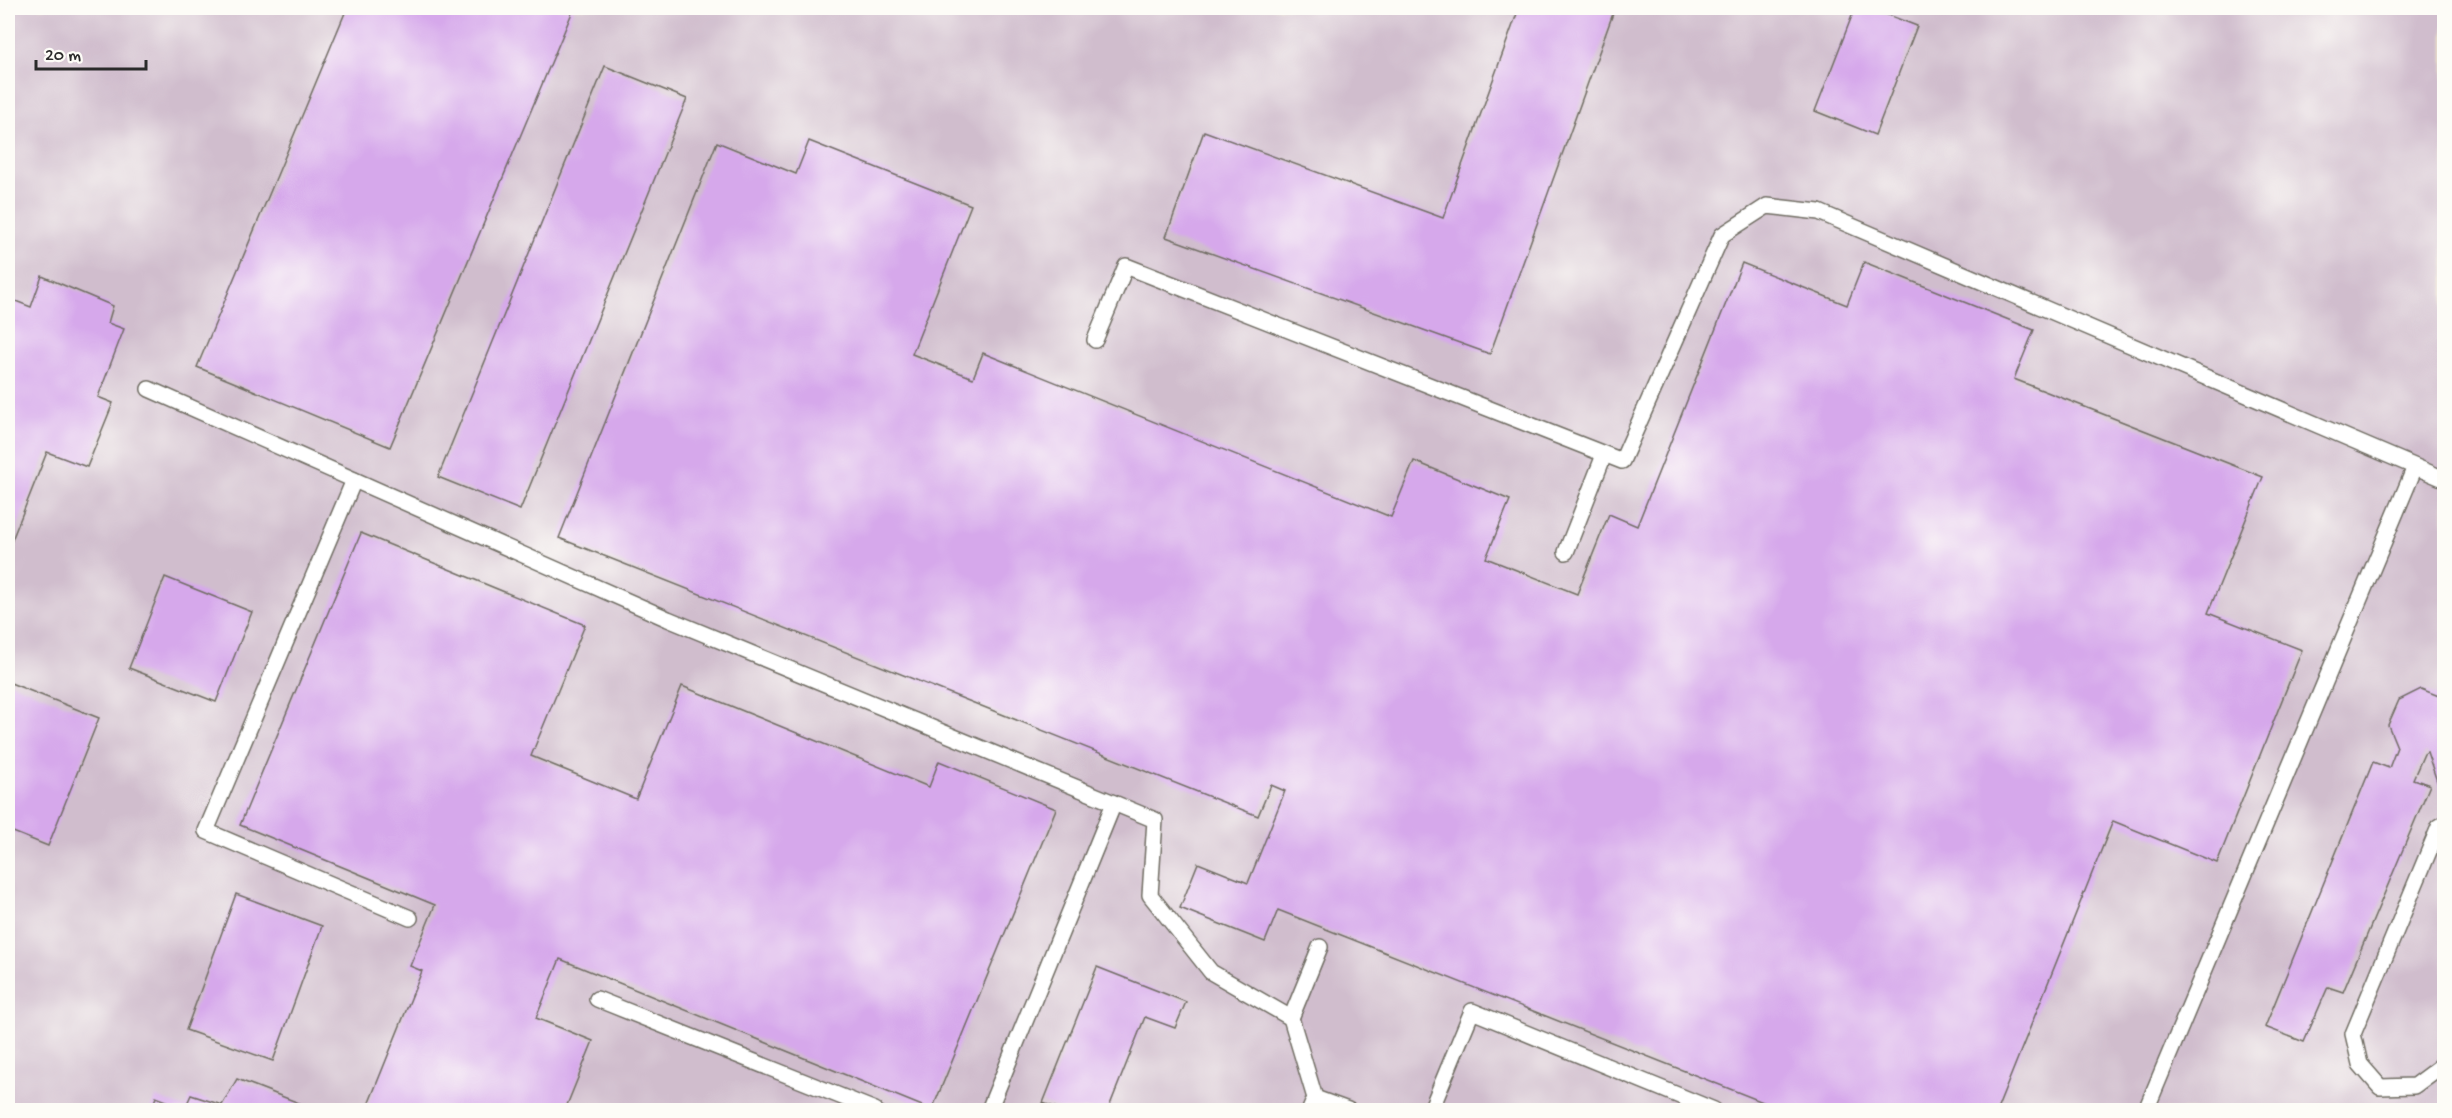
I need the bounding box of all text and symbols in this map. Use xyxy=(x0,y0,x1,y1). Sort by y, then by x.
scale bar xyxy=(36,33,146,71)
text: 20 m xyxy=(45,46,81,67)

